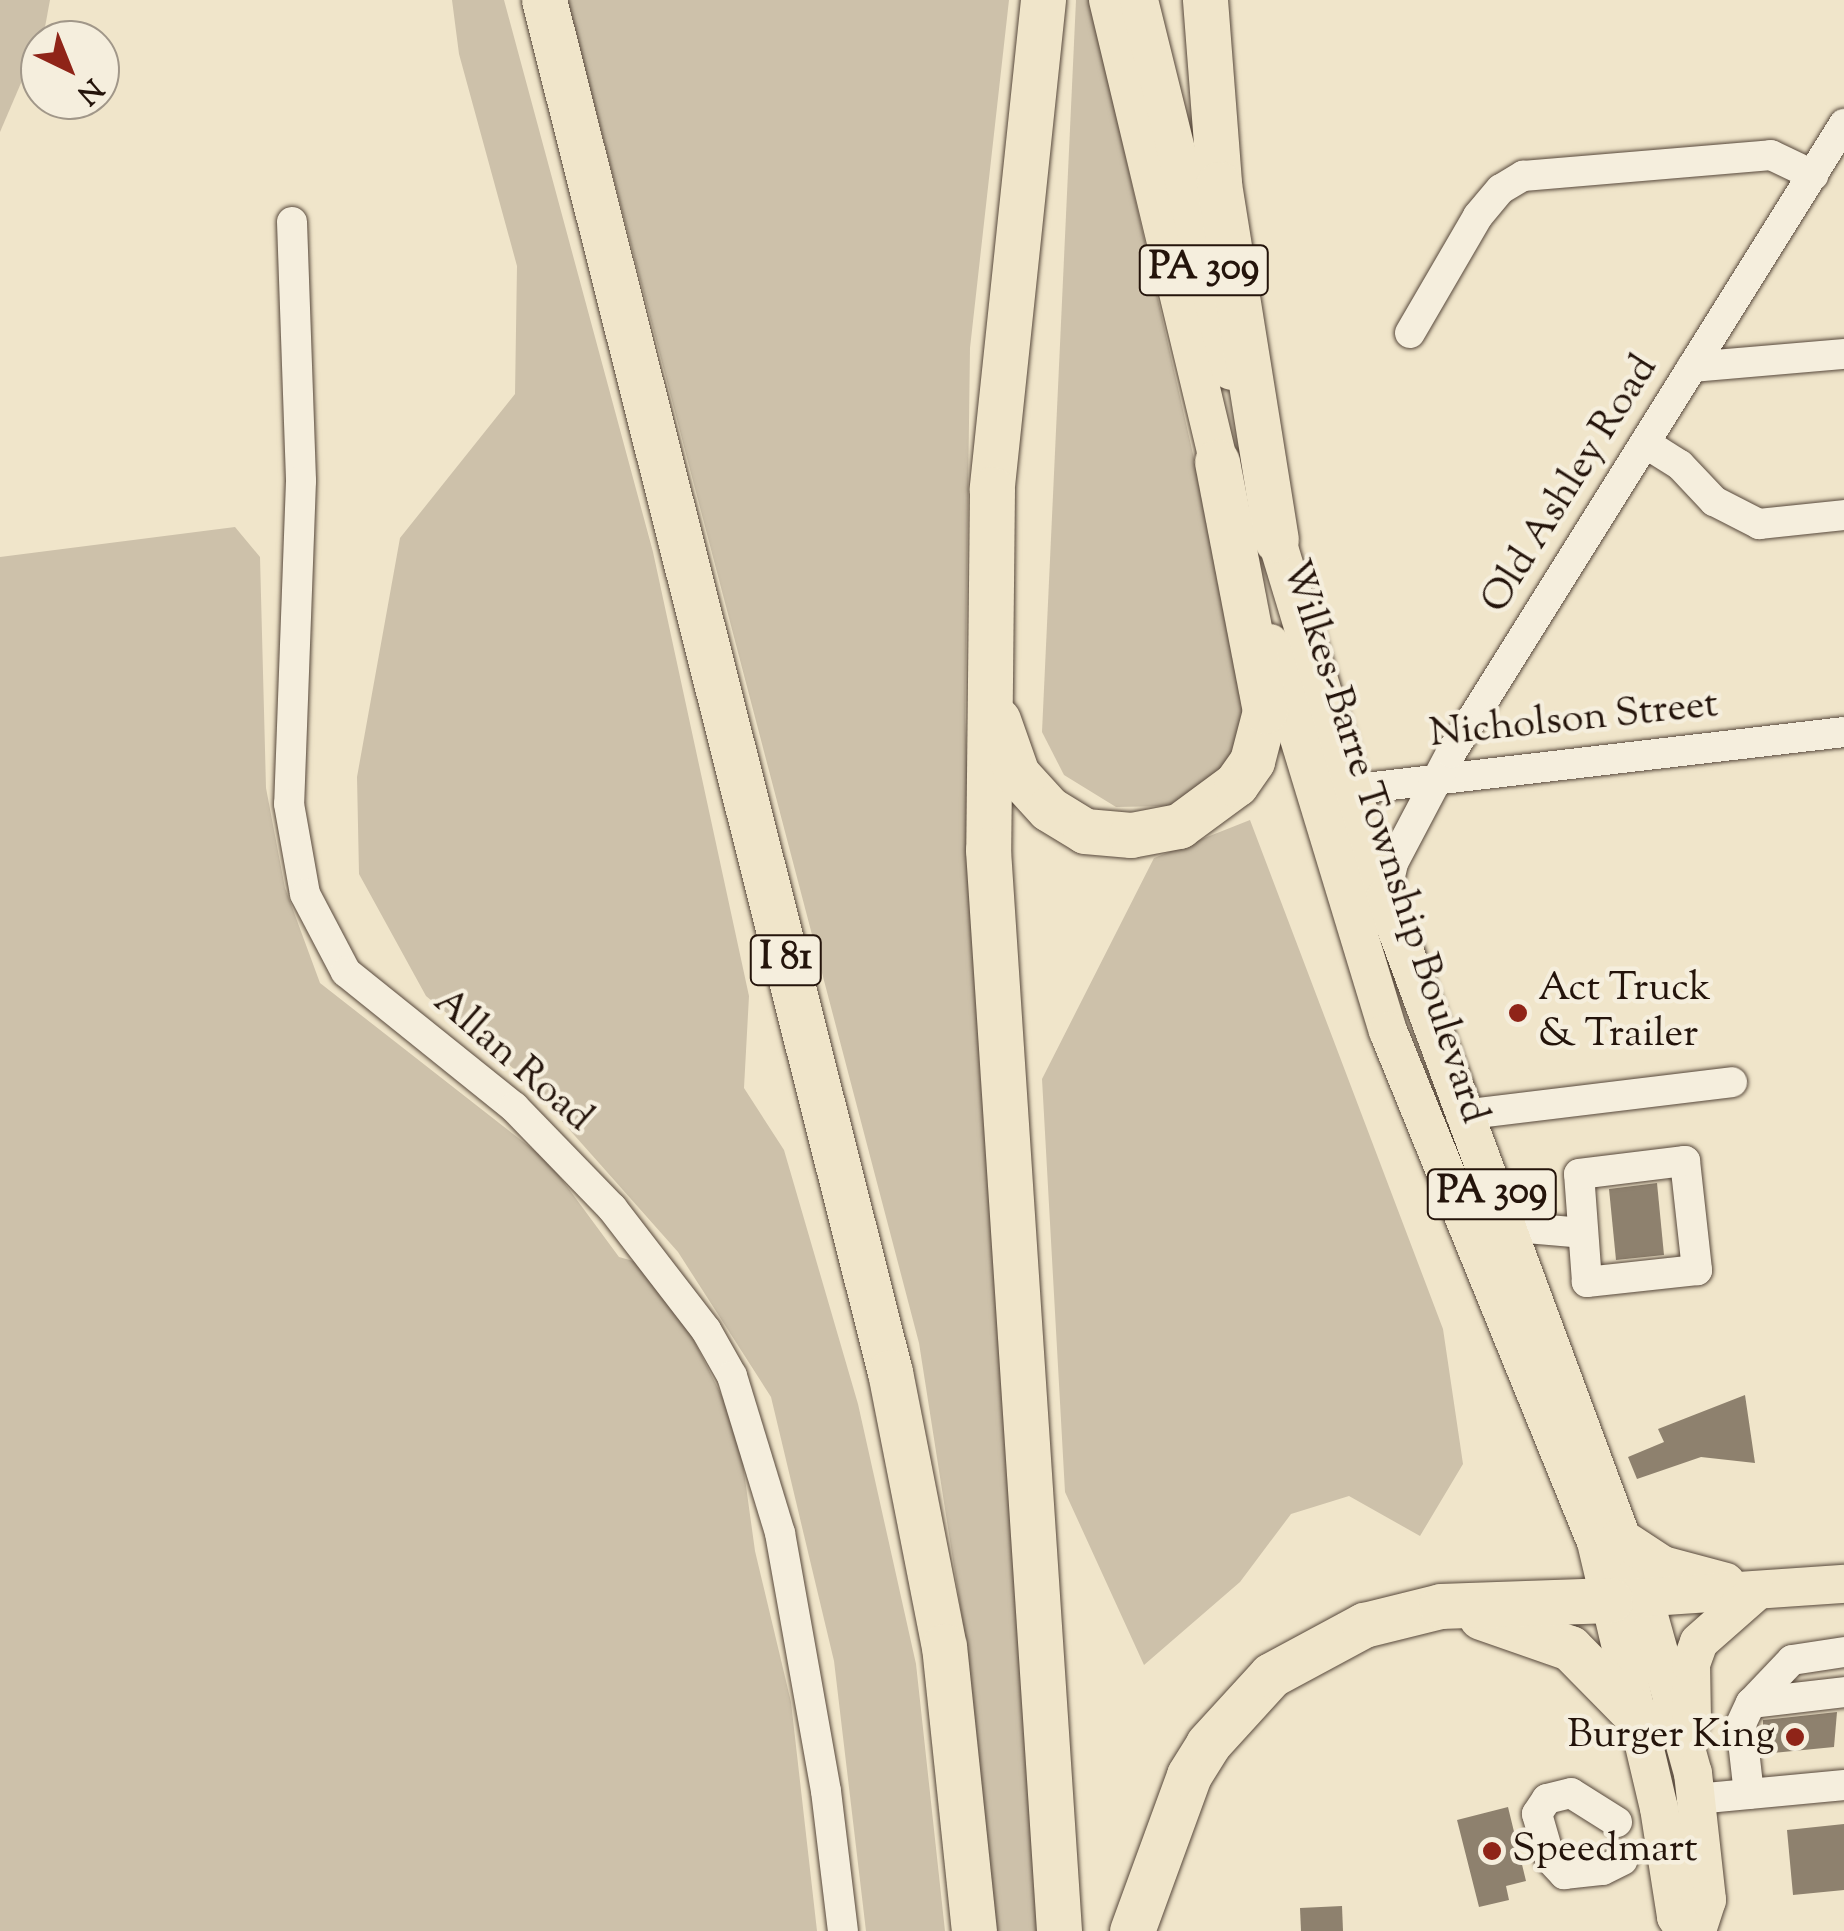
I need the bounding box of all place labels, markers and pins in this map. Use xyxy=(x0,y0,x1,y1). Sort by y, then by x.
place label: Act Truck & Trailer xyxy=(1538,966,1711,1060)
marker: Act Truck & Trailer xyxy=(1507,1002,1529,1024)
place label: Burger King xyxy=(1567,1713,1775,1761)
marker: Burger King xyxy=(1784,1726,1806,1748)
place label: Speedmart xyxy=(1512,1827,1698,1875)
marker: Speedmart xyxy=(1481,1840,1503,1862)

